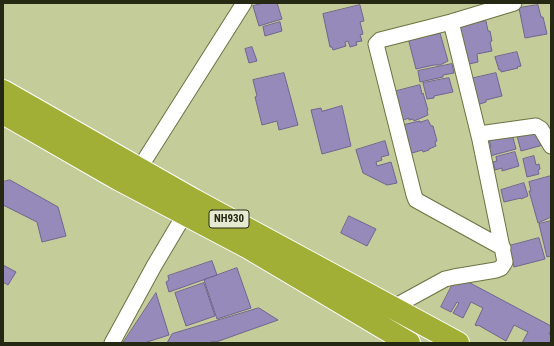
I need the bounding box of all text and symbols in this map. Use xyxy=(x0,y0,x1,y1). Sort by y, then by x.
road number: NH930 xyxy=(209,210,249,228)

